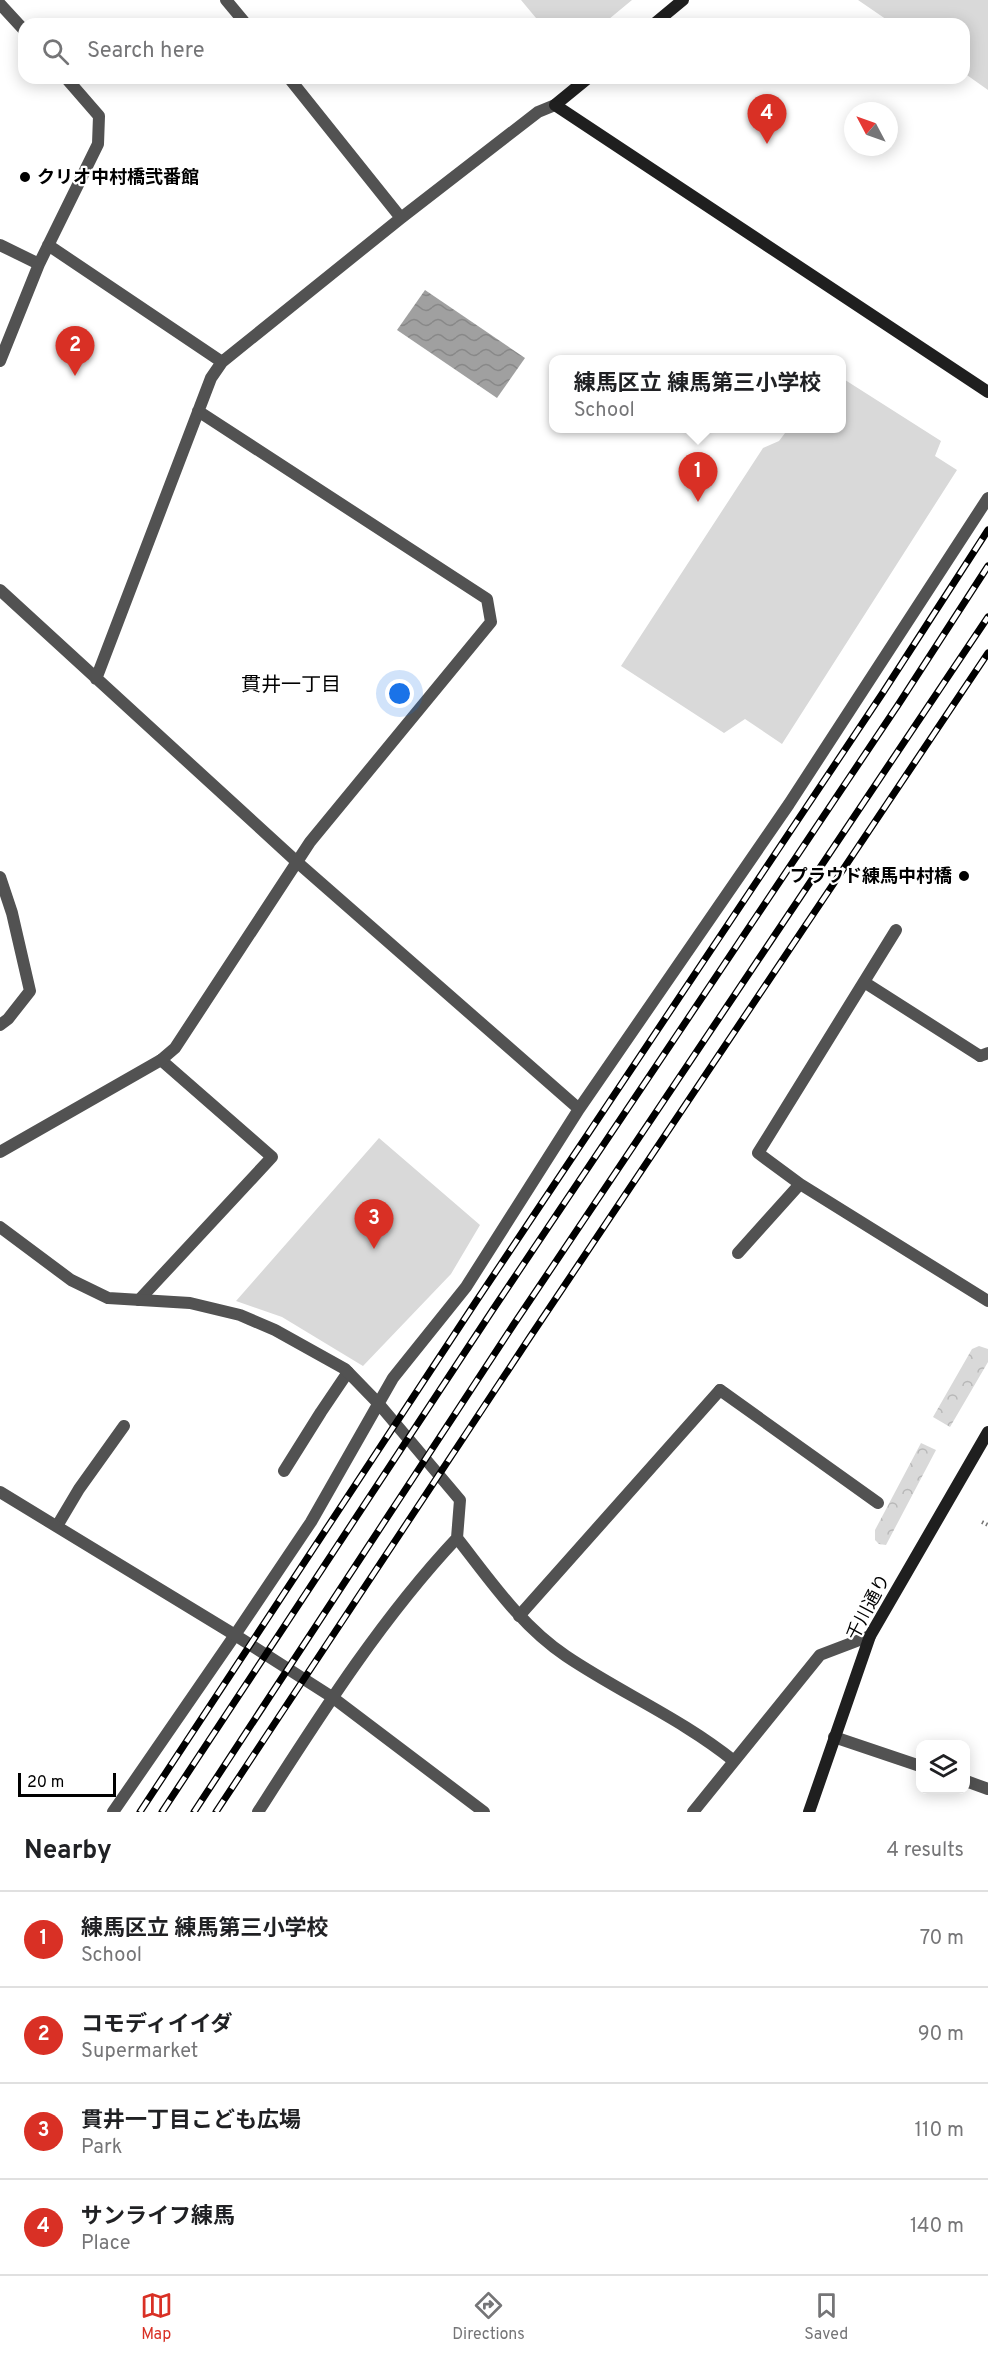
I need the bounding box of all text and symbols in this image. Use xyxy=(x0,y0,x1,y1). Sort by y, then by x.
search box xyxy=(18,18,970,84)
icon: search xyxy=(39,35,72,68)
text: Search here xyxy=(87,38,205,65)
pin: 4 xyxy=(748,94,786,144)
north arrow xyxy=(844,102,898,156)
place label: クリオ中村橋弐番館 xyxy=(37,167,199,190)
marker: クリオ中村橋弐番館 xyxy=(18,170,32,184)
pin: 2 xyxy=(56,326,94,376)
popup xyxy=(549,355,846,433)
text: 練馬区立 練馬第三小学校 xyxy=(574,371,821,398)
text: School xyxy=(574,398,635,424)
pin: 1 xyxy=(678,452,718,502)
district label: 貫井一丁目 xyxy=(241,673,341,699)
your location xyxy=(385,679,414,708)
place label: プラウド練馬中村橋 xyxy=(790,866,952,889)
marker: プラウド練馬中村橋 xyxy=(957,869,971,883)
pin: 3 xyxy=(354,1200,394,1249)
street label: 千川通り xyxy=(842,1571,896,1645)
map controls xyxy=(916,1740,970,1794)
button: layers xyxy=(916,1740,970,1794)
scale bar xyxy=(18,1770,116,1798)
text: 20 m xyxy=(27,1773,64,1793)
text: Nearby xyxy=(24,1835,112,1868)
text: 4 results xyxy=(887,1838,964,1864)
text: 練馬区立 練馬第三小学校 xyxy=(81,1916,329,1943)
text: 1 xyxy=(40,1926,48,1952)
text: 70 m xyxy=(920,1926,964,1952)
text: School xyxy=(81,1943,142,1969)
text: コモディイイダ xyxy=(81,2012,233,2039)
text: 2 xyxy=(37,2022,50,2048)
text: 90 m xyxy=(918,2022,964,2048)
text: Supermarket xyxy=(81,2039,198,2065)
text: 貫井一丁目こども広場 xyxy=(81,2108,301,2135)
text: 3 xyxy=(38,2118,50,2144)
text: 110 m xyxy=(915,2118,964,2144)
text: Park xyxy=(81,2135,122,2161)
text: サンライフ練馬 xyxy=(81,2204,235,2231)
text: 4 xyxy=(37,2214,50,2240)
text: 140 m xyxy=(910,2214,964,2240)
text: Place xyxy=(81,2231,131,2257)
tab: Map xyxy=(140,2289,173,2345)
tab: Directions xyxy=(452,2289,525,2345)
tab: Saved xyxy=(804,2289,848,2345)

